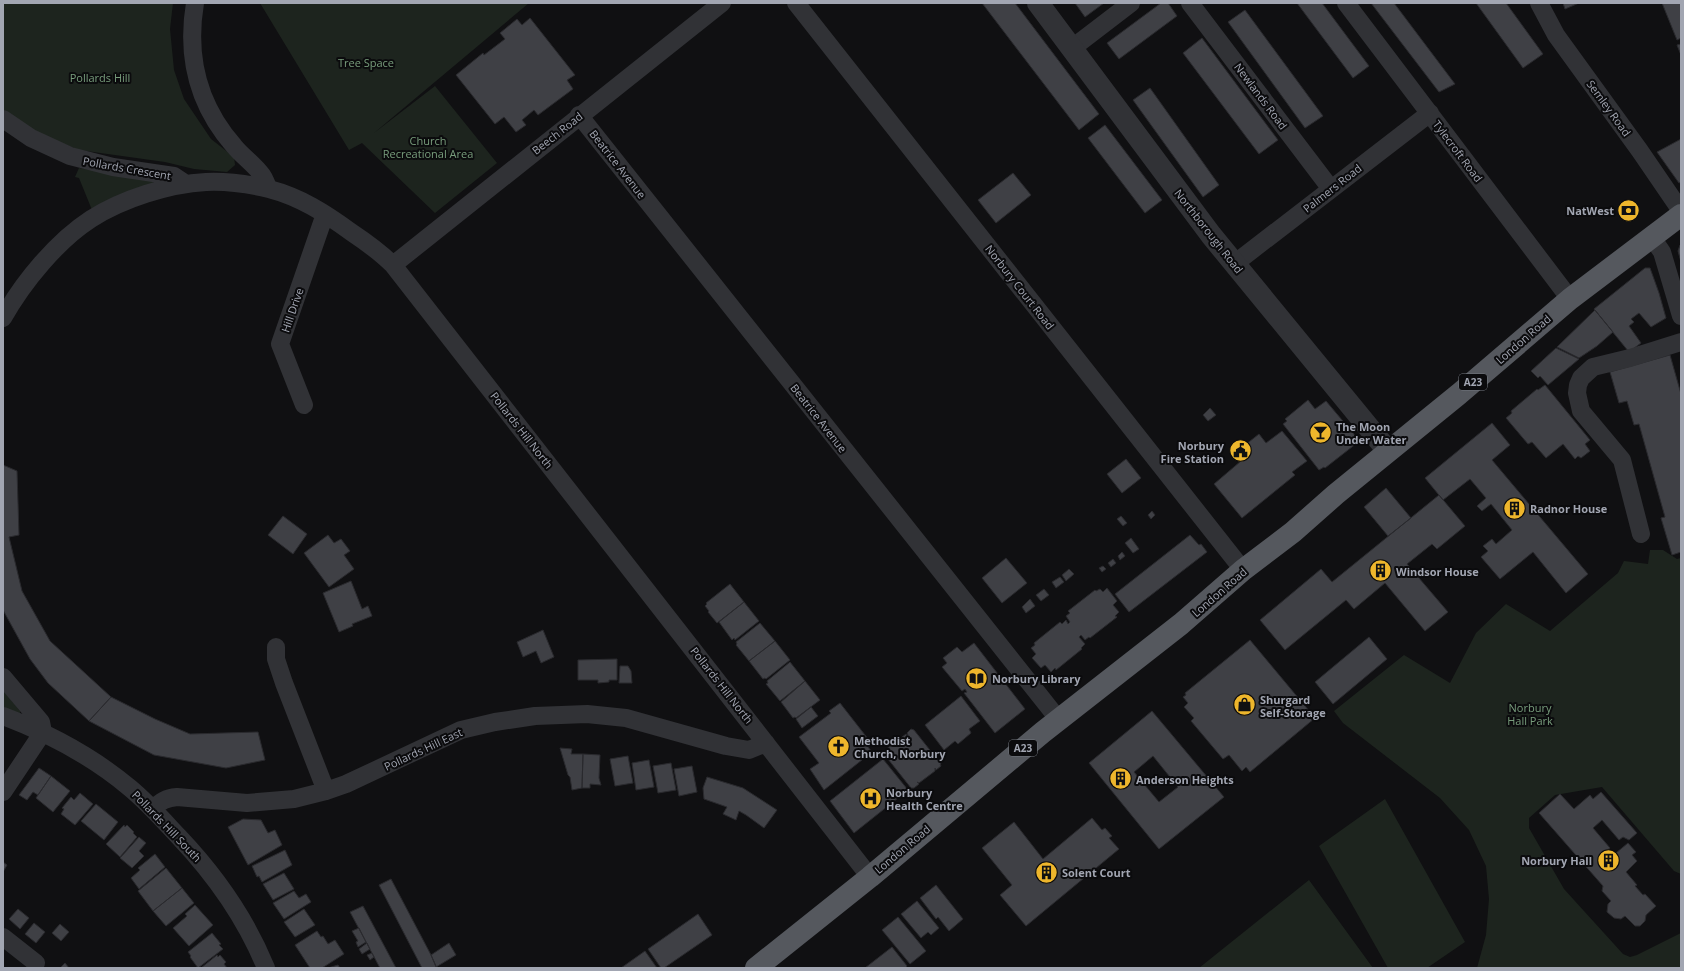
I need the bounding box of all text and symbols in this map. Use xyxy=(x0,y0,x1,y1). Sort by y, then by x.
park label: Tree Space xyxy=(338,55,394,70)
street label: Newlands Road xyxy=(1231,60,1291,132)
park label: Pollards Hill xyxy=(70,70,130,85)
street label: Semley Road xyxy=(1584,77,1634,139)
street label: Beech Road xyxy=(529,108,585,158)
street label: Tylecroft Road xyxy=(1430,117,1486,185)
street label: Beatrice Avenue xyxy=(586,127,650,201)
park label: Church Recreational Area xyxy=(383,133,473,161)
street label: Pollards Crescent xyxy=(82,153,172,183)
street label: Palmers Road xyxy=(1300,160,1364,216)
street label: Northborough Road xyxy=(1171,186,1247,276)
bank icon: NatWest xyxy=(1616,197,1642,223)
place label: NatWest xyxy=(1566,203,1614,218)
street label: Norbury Court Road xyxy=(982,242,1058,332)
street label: Hill Drive xyxy=(277,286,307,334)
street label: London Road xyxy=(1492,311,1554,367)
road number: A23 xyxy=(1459,374,1487,390)
street label: Beatrice Avenue xyxy=(787,381,851,455)
street label: Pollards Hill North xyxy=(487,389,557,471)
bar icon: The Moon Under Water xyxy=(1307,419,1333,445)
place label: The Moon Under Water xyxy=(1336,419,1406,447)
place label: Norbury Fire Station xyxy=(1161,438,1225,466)
public building icon: Norbury Fire Station xyxy=(1227,438,1253,464)
building icon: Radnor House xyxy=(1501,495,1527,521)
place label: Radnor House xyxy=(1530,501,1608,516)
building icon: Windsor House xyxy=(1367,558,1393,584)
street label: London Road xyxy=(1188,564,1250,620)
place label: Windsor House xyxy=(1396,564,1479,579)
street label: Pollards Hill North xyxy=(687,644,757,726)
library icon: Norbury Library xyxy=(963,665,989,691)
place label: Norbury Library xyxy=(992,671,1081,686)
shop icon: Shurgard Self-Storage xyxy=(1232,692,1258,718)
place label: Shurgard Self-Storage xyxy=(1260,692,1326,720)
park label: Norbury Hall Park xyxy=(1507,700,1553,728)
street label: Pollards Hill East xyxy=(381,724,465,774)
church icon: Methodist Church, Norbury xyxy=(825,733,851,759)
place label: Methodist Church, Norbury xyxy=(854,733,946,761)
road number: A23 xyxy=(1009,740,1037,756)
building icon: Anderson Heights xyxy=(1108,766,1134,792)
place label: Anderson Heights xyxy=(1136,772,1234,787)
hospital icon: Norbury Health Centre xyxy=(858,785,884,811)
place label: Norbury Health Centre xyxy=(886,785,963,813)
street label: Pollards Hill South xyxy=(129,787,205,865)
street label: London Road xyxy=(871,821,933,877)
building icon: Norbury Hall xyxy=(1595,847,1621,873)
place label: Norbury Hall xyxy=(1521,853,1592,868)
building icon: Solent Court xyxy=(1034,859,1060,885)
place label: Solent Court xyxy=(1062,865,1131,880)

